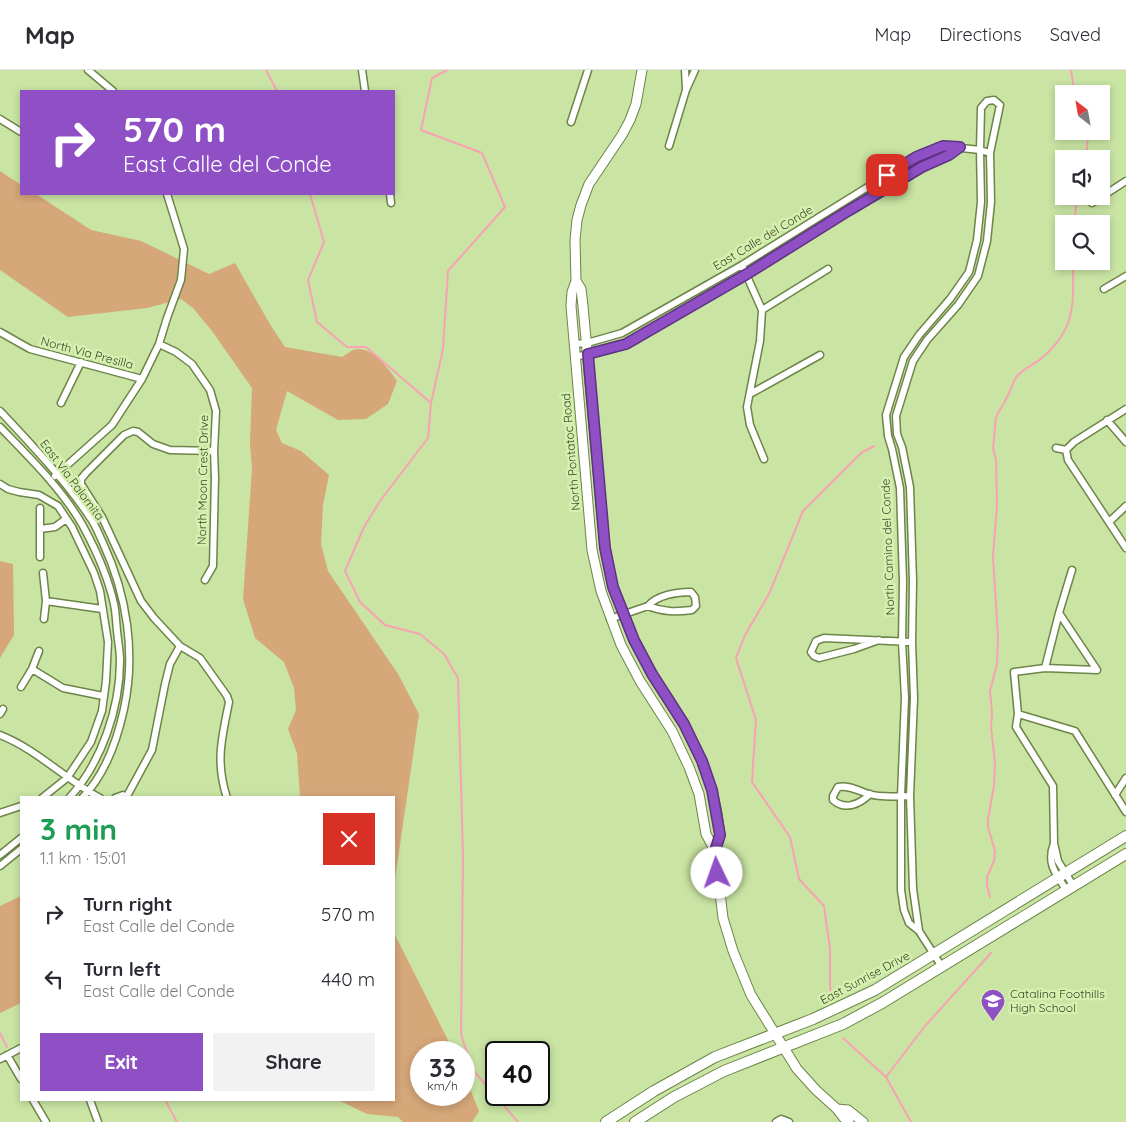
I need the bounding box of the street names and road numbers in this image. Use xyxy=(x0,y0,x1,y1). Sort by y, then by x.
street label: East Calle del Conde xyxy=(710,202,816,273)
street label: North Via Presilla xyxy=(39,333,135,372)
street label: North Pontatoc Road xyxy=(558,393,583,511)
street label: North Moon Crest Drive xyxy=(194,415,211,545)
street label: East Via Palomita xyxy=(37,436,108,523)
street label: North Camino del Conde xyxy=(878,478,897,616)
street label: East Sunrise Drive xyxy=(817,948,912,1007)

